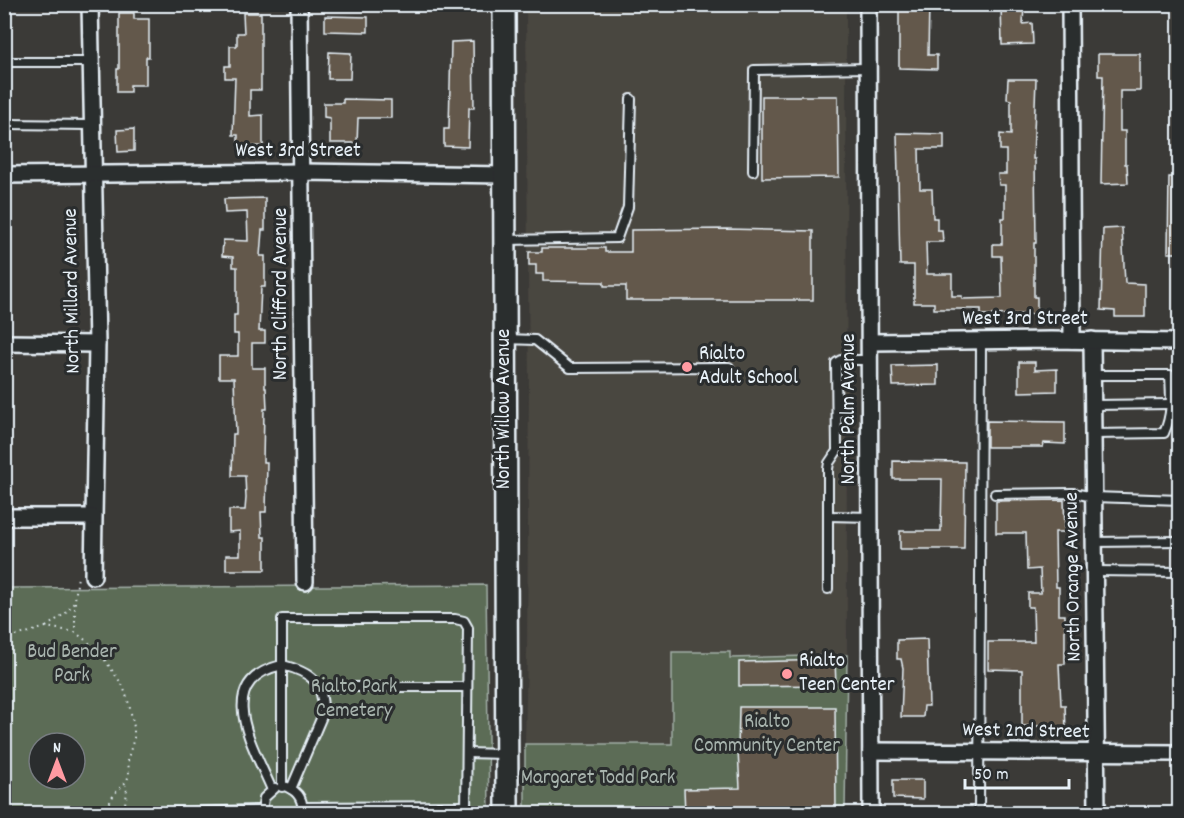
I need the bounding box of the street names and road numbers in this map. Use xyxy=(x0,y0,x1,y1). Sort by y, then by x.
street label: West 3rd Street xyxy=(235,137,361,167)
street label: North Millard Avenue xyxy=(57,208,89,374)
street label: North Clifford Avenue xyxy=(267,208,297,380)
street label: West 3rd Street xyxy=(962,305,1088,335)
street label: North Willow Avenue xyxy=(490,329,520,489)
street label: North Palm Avenue xyxy=(835,334,865,484)
street label: North Orange Avenue xyxy=(1058,492,1090,662)
street label: West 2nd Street xyxy=(962,716,1090,748)

